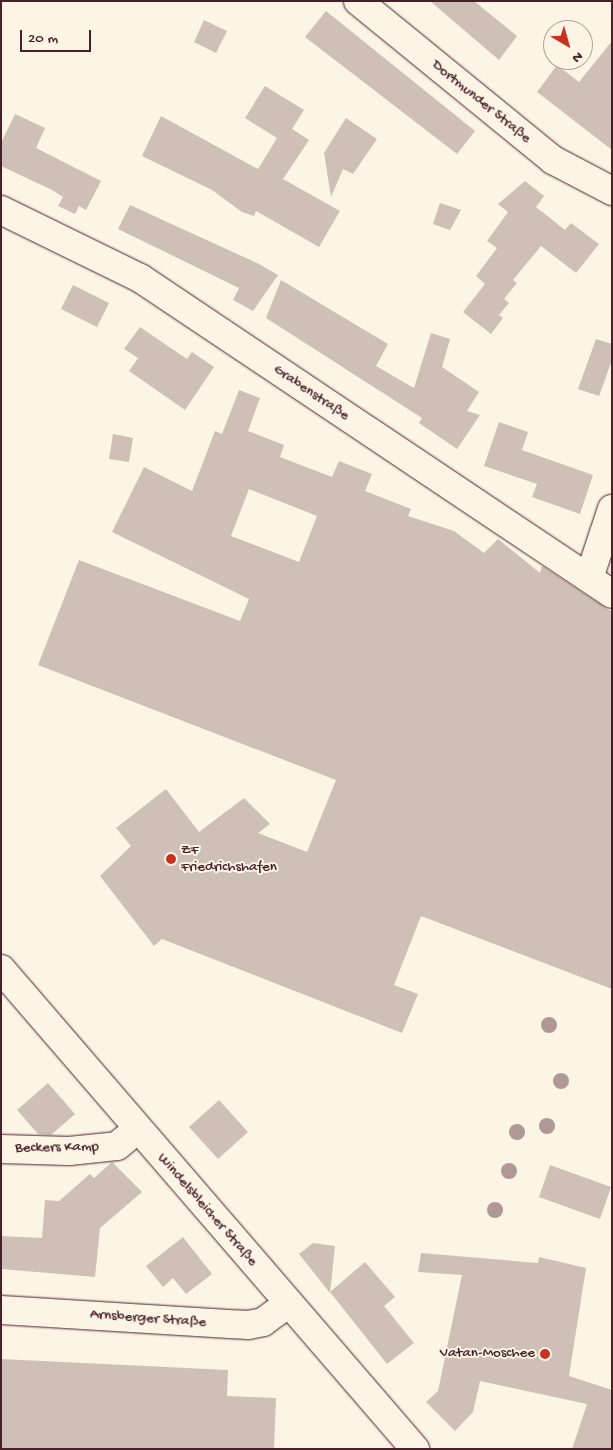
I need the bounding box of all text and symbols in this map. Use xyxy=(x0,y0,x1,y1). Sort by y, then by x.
scale bar xyxy=(22,20,94,52)
north arrow xyxy=(543,20,593,70)
text: 20 m xyxy=(28,30,58,48)
text: N xyxy=(568,47,586,66)
street label: Dortmunder Straße xyxy=(428,56,534,148)
street label: Grabenstraße xyxy=(269,361,353,425)
place label: ZF Friedrichshafen xyxy=(181,841,277,876)
marker: ZF Friedrichshafen xyxy=(165,853,177,865)
street label: Beckers Kamp xyxy=(15,1138,99,1158)
street label: Windelsbleicher Straße xyxy=(153,1150,261,1270)
street label: Arnsberger Straße xyxy=(89,1306,207,1332)
place label: Vatan-Moschee xyxy=(440,1345,535,1363)
marker: Vatan-Moschee xyxy=(539,1348,551,1360)

